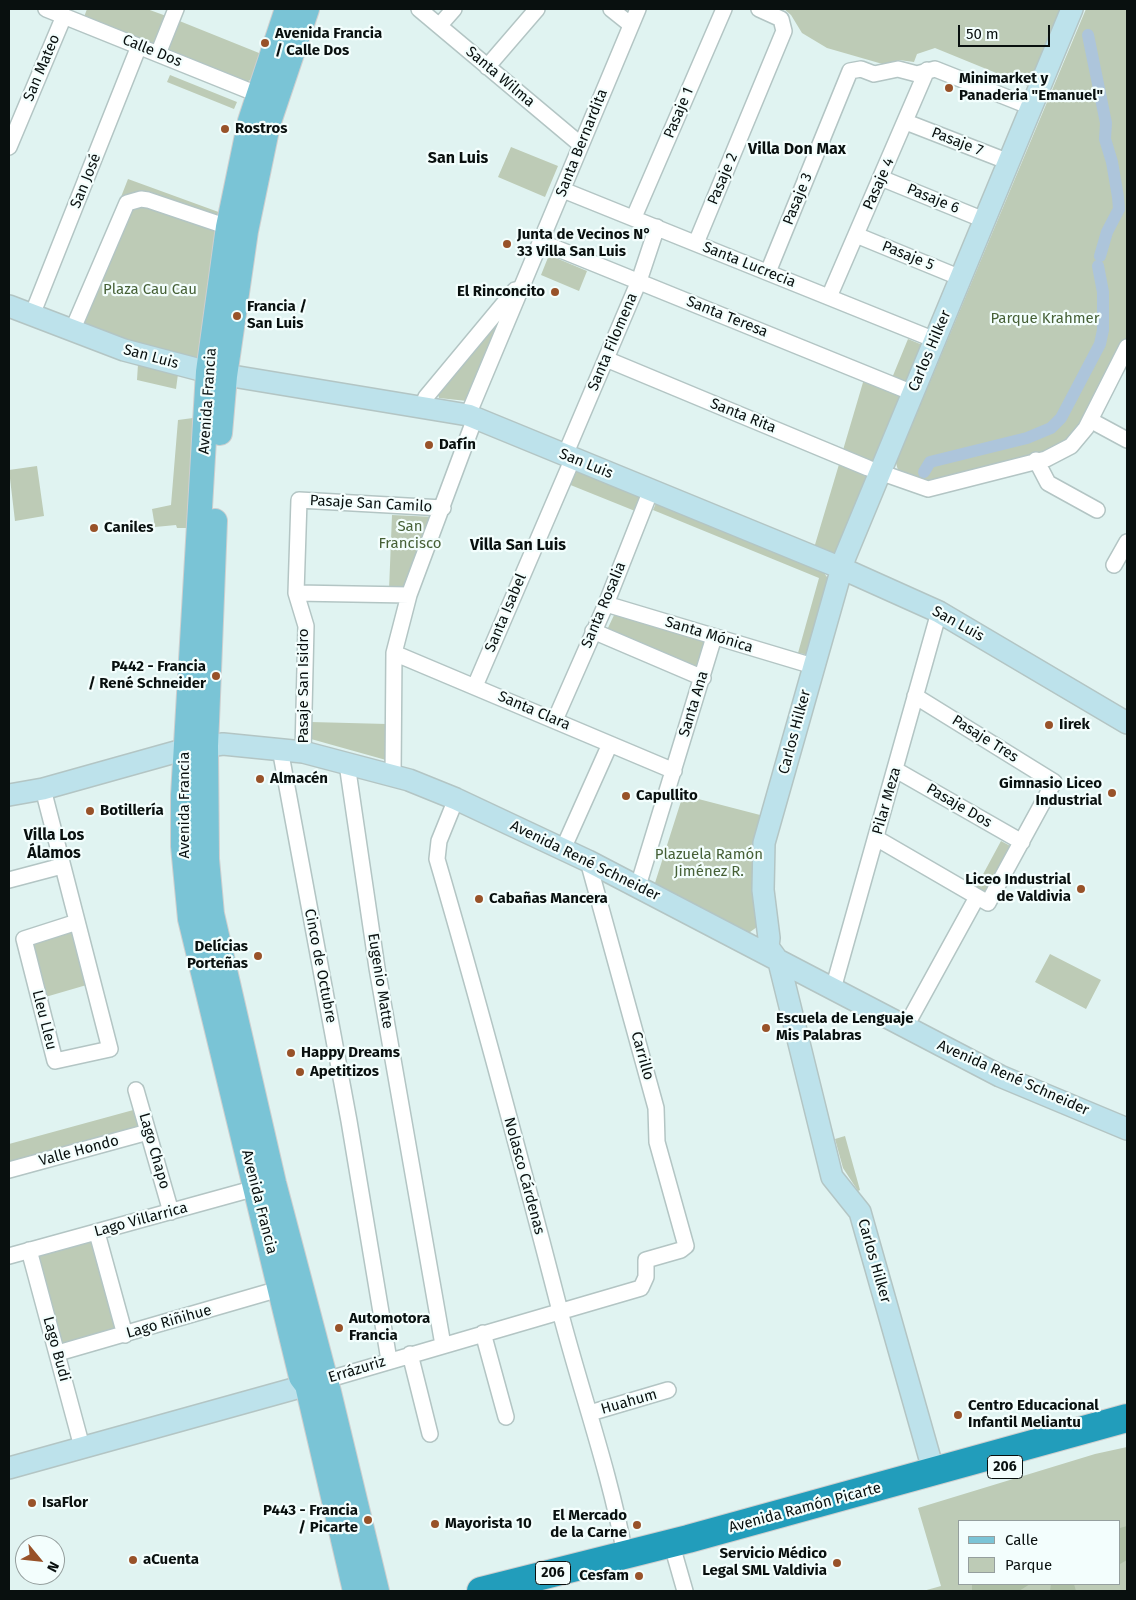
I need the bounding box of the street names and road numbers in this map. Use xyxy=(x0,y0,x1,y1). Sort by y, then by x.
street label: Calle Dos xyxy=(120,31,184,71)
street label: San Mateo xyxy=(20,32,64,104)
street label: Santa Wilma xyxy=(462,43,538,111)
street label: Pasaje 1 xyxy=(660,85,698,141)
street label: Santa Bernardita xyxy=(552,86,612,200)
street label: Pasaje 7 xyxy=(929,124,985,160)
street label: Pasaje 2 xyxy=(704,150,742,208)
street label: San José xyxy=(67,151,105,211)
street label: Pasaje 4 xyxy=(860,155,898,213)
street label: Pasaje 3 xyxy=(779,170,817,228)
street label: Pasaje 6 xyxy=(904,180,962,218)
street label: Pasaje 5 xyxy=(879,237,937,275)
street label: Santa Lucrecia xyxy=(700,238,798,292)
street label: Santa Filomena xyxy=(584,290,642,394)
street label: Santa Teresa xyxy=(684,293,770,341)
street label: Carlos Hilker xyxy=(905,308,955,394)
street label: San Luis xyxy=(121,341,181,373)
street label: Avenida Francia xyxy=(195,347,221,455)
street label: Santa Rita xyxy=(707,395,779,437)
street label: San Luis xyxy=(557,445,615,483)
street label: Pasaje San Camilo xyxy=(309,492,433,516)
street label: Santa Rosalia xyxy=(578,559,630,651)
street label: Santa Isabel xyxy=(481,571,531,655)
street label: San Luis xyxy=(929,602,987,646)
street label: Santa Mónica xyxy=(663,613,755,657)
street label: Pasaje San Isidro xyxy=(295,629,313,743)
street label: Santa Ana xyxy=(675,669,713,739)
street label: Santa Clara xyxy=(495,688,573,734)
street label: Carlos Hilker xyxy=(775,688,815,776)
street label: Pasaje Tres xyxy=(948,712,1022,766)
street label: Avenida Francia xyxy=(176,752,194,858)
street label: Pilar Meza xyxy=(869,765,905,837)
street label: Pasaje Dos xyxy=(923,780,995,832)
street label: Avenida René Schneider xyxy=(507,817,663,905)
street label: Cinco de Octubre xyxy=(300,907,340,1025)
street label: Eugenio Matte xyxy=(364,932,396,1030)
street label: Lleu Lleu xyxy=(28,988,60,1052)
street label: Carrillo xyxy=(626,1030,658,1082)
street label: Avenida René Schneider xyxy=(934,1036,1092,1120)
street label: Lago Chapo xyxy=(135,1111,173,1191)
street label: Nolasco Cárdenas xyxy=(500,1115,548,1237)
street label: Valle Hondo xyxy=(37,1132,121,1170)
street label: Avenida Francia xyxy=(237,1148,281,1256)
street label: Lago Villarrica xyxy=(92,1199,190,1241)
street label: Carlos Hilker xyxy=(853,1217,895,1305)
street label: Lago Riñihue xyxy=(124,1301,214,1343)
street label: Lago Budi xyxy=(39,1314,73,1384)
street label: Errázuriz xyxy=(326,1353,388,1387)
street label: Huahum xyxy=(599,1385,659,1419)
road number: 206 xyxy=(988,1455,1022,1478)
street label: Avenida Ramón Picarte xyxy=(727,1479,883,1537)
road number: 206 xyxy=(536,1562,570,1585)

